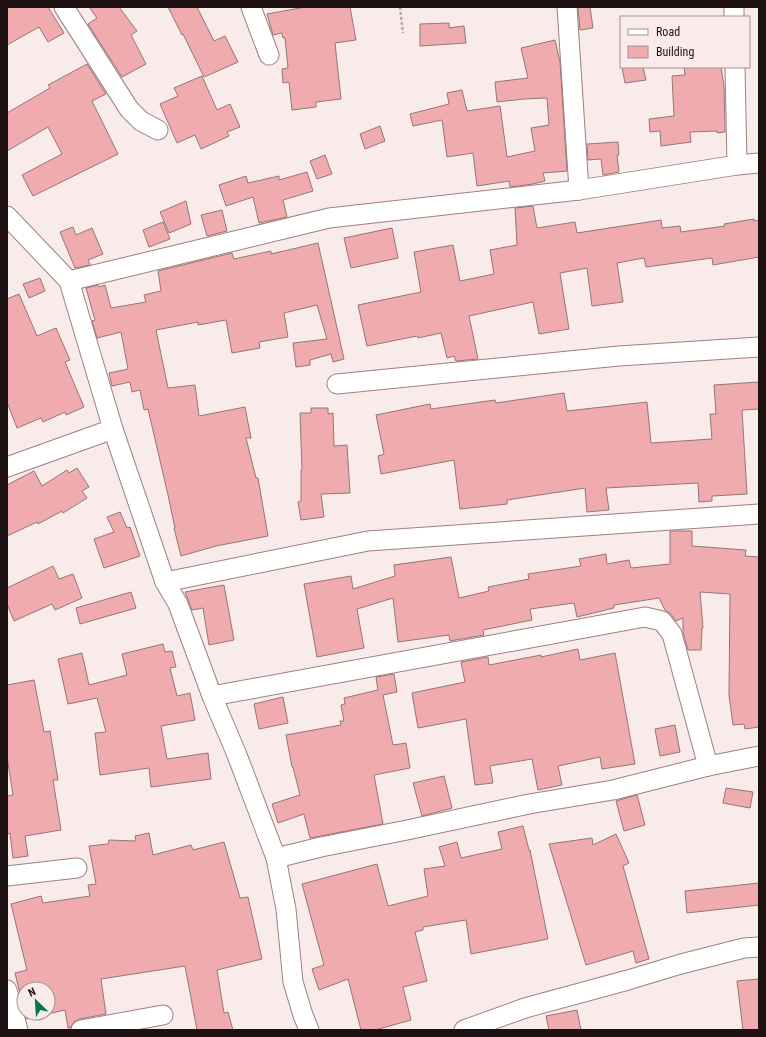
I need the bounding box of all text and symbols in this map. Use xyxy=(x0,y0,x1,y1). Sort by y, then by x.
legend xyxy=(620,16,750,68)
text: Road xyxy=(656,25,680,39)
text: Building xyxy=(656,45,694,59)
north arrow xyxy=(16,981,56,1021)
text: N xyxy=(26,985,38,1000)

